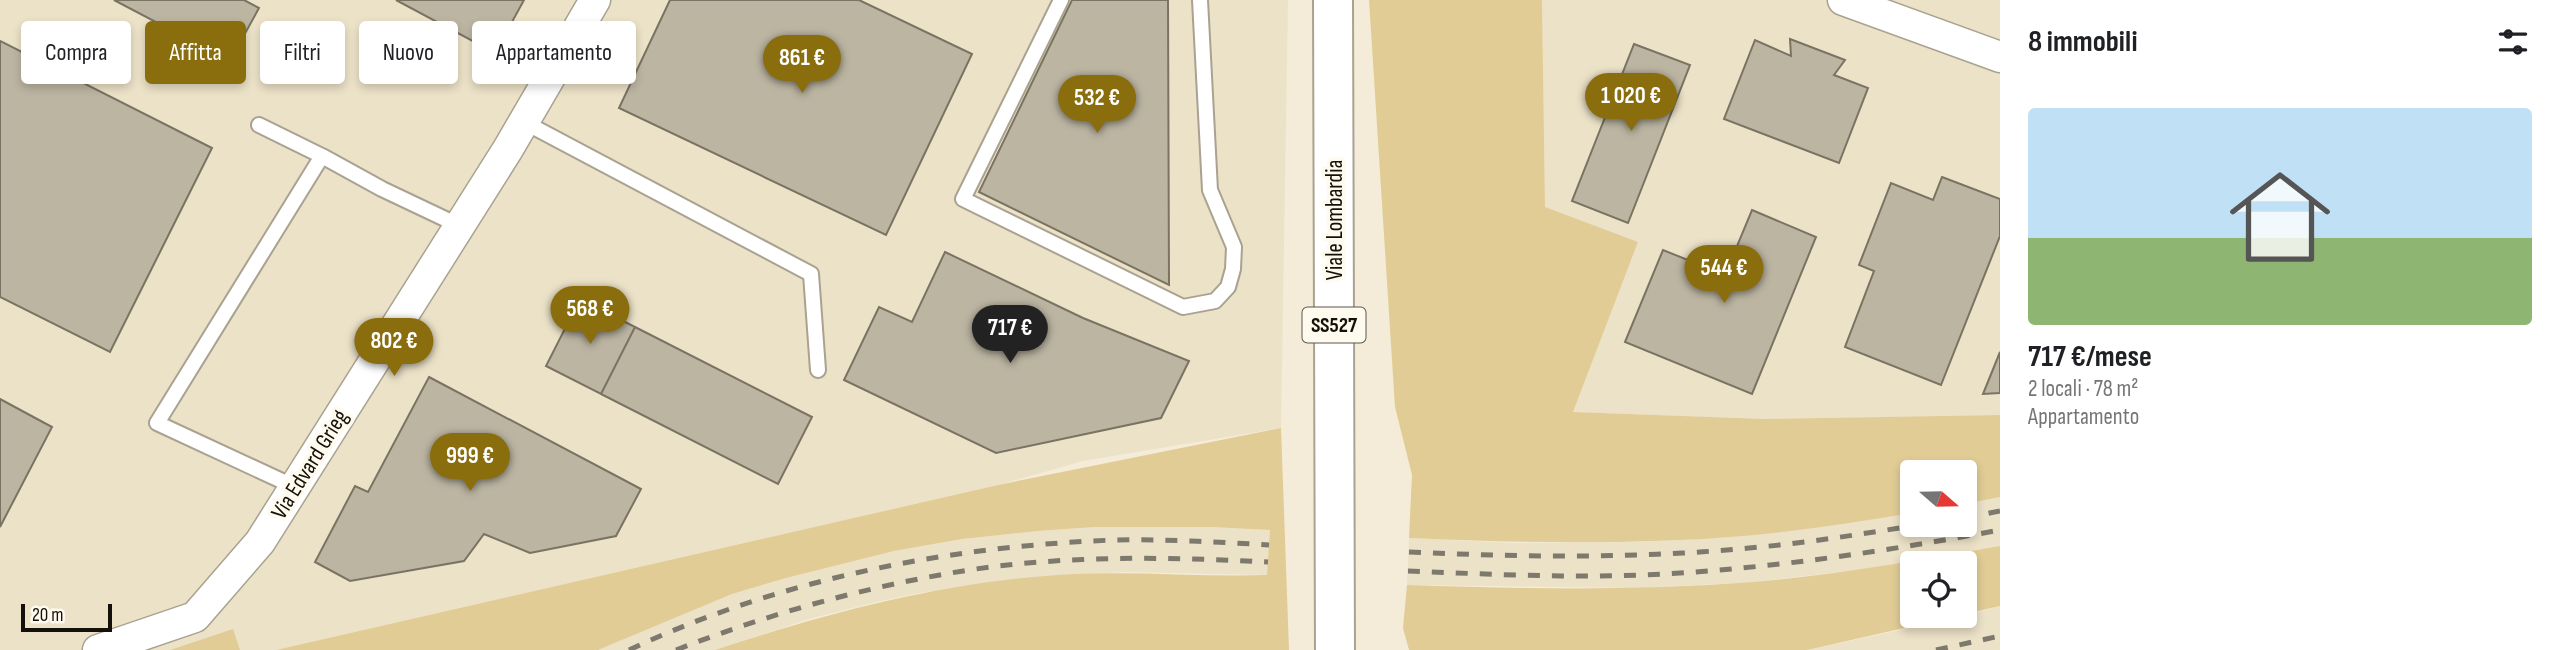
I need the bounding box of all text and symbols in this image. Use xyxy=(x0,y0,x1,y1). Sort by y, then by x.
chip: Compra xyxy=(21,21,131,84)
chip: Affitta xyxy=(145,21,246,84)
chip: Filtri xyxy=(260,21,345,84)
chip: Nuovo xyxy=(359,21,458,84)
chip: Appartamento xyxy=(472,21,636,84)
icon: filters xyxy=(2494,23,2532,61)
text: 8 immobili xyxy=(2028,24,2137,60)
pin: 861 € xyxy=(753,36,851,95)
text: 861 € xyxy=(779,44,825,72)
pin: 1 020 € xyxy=(1566,74,1696,133)
pin: 532 € xyxy=(1048,76,1146,135)
text: 1 020 € xyxy=(1601,82,1661,110)
text: 532 € xyxy=(1074,84,1120,112)
icon: home xyxy=(2217,154,2343,280)
street label: Viale Lombardia xyxy=(1321,160,1349,280)
pin: 544 € xyxy=(1675,246,1773,305)
text: 544 € xyxy=(1701,254,1747,282)
pin: 568 € xyxy=(541,286,639,346)
text: 568 € xyxy=(566,295,614,323)
pin: 717 € xyxy=(961,306,1059,365)
road number: SS527 xyxy=(1302,308,1366,342)
text: 717 € xyxy=(988,314,1032,342)
pin: 802 € xyxy=(345,318,443,378)
text: 802 € xyxy=(370,327,418,355)
text: 717 €/mese xyxy=(2028,339,2152,375)
text: 2 locali · 78 m² xyxy=(2028,375,2138,403)
text: Appartamento xyxy=(2028,403,2139,431)
street label: Via Edvard Grieg xyxy=(265,405,355,524)
pin: 999 € xyxy=(421,434,519,493)
text: 999 € xyxy=(446,442,494,470)
north arrow xyxy=(1900,460,1978,537)
map controls xyxy=(1900,460,1977,628)
button: locate xyxy=(1900,551,1977,628)
scale bar xyxy=(21,601,112,633)
text: 20 m xyxy=(32,604,64,627)

